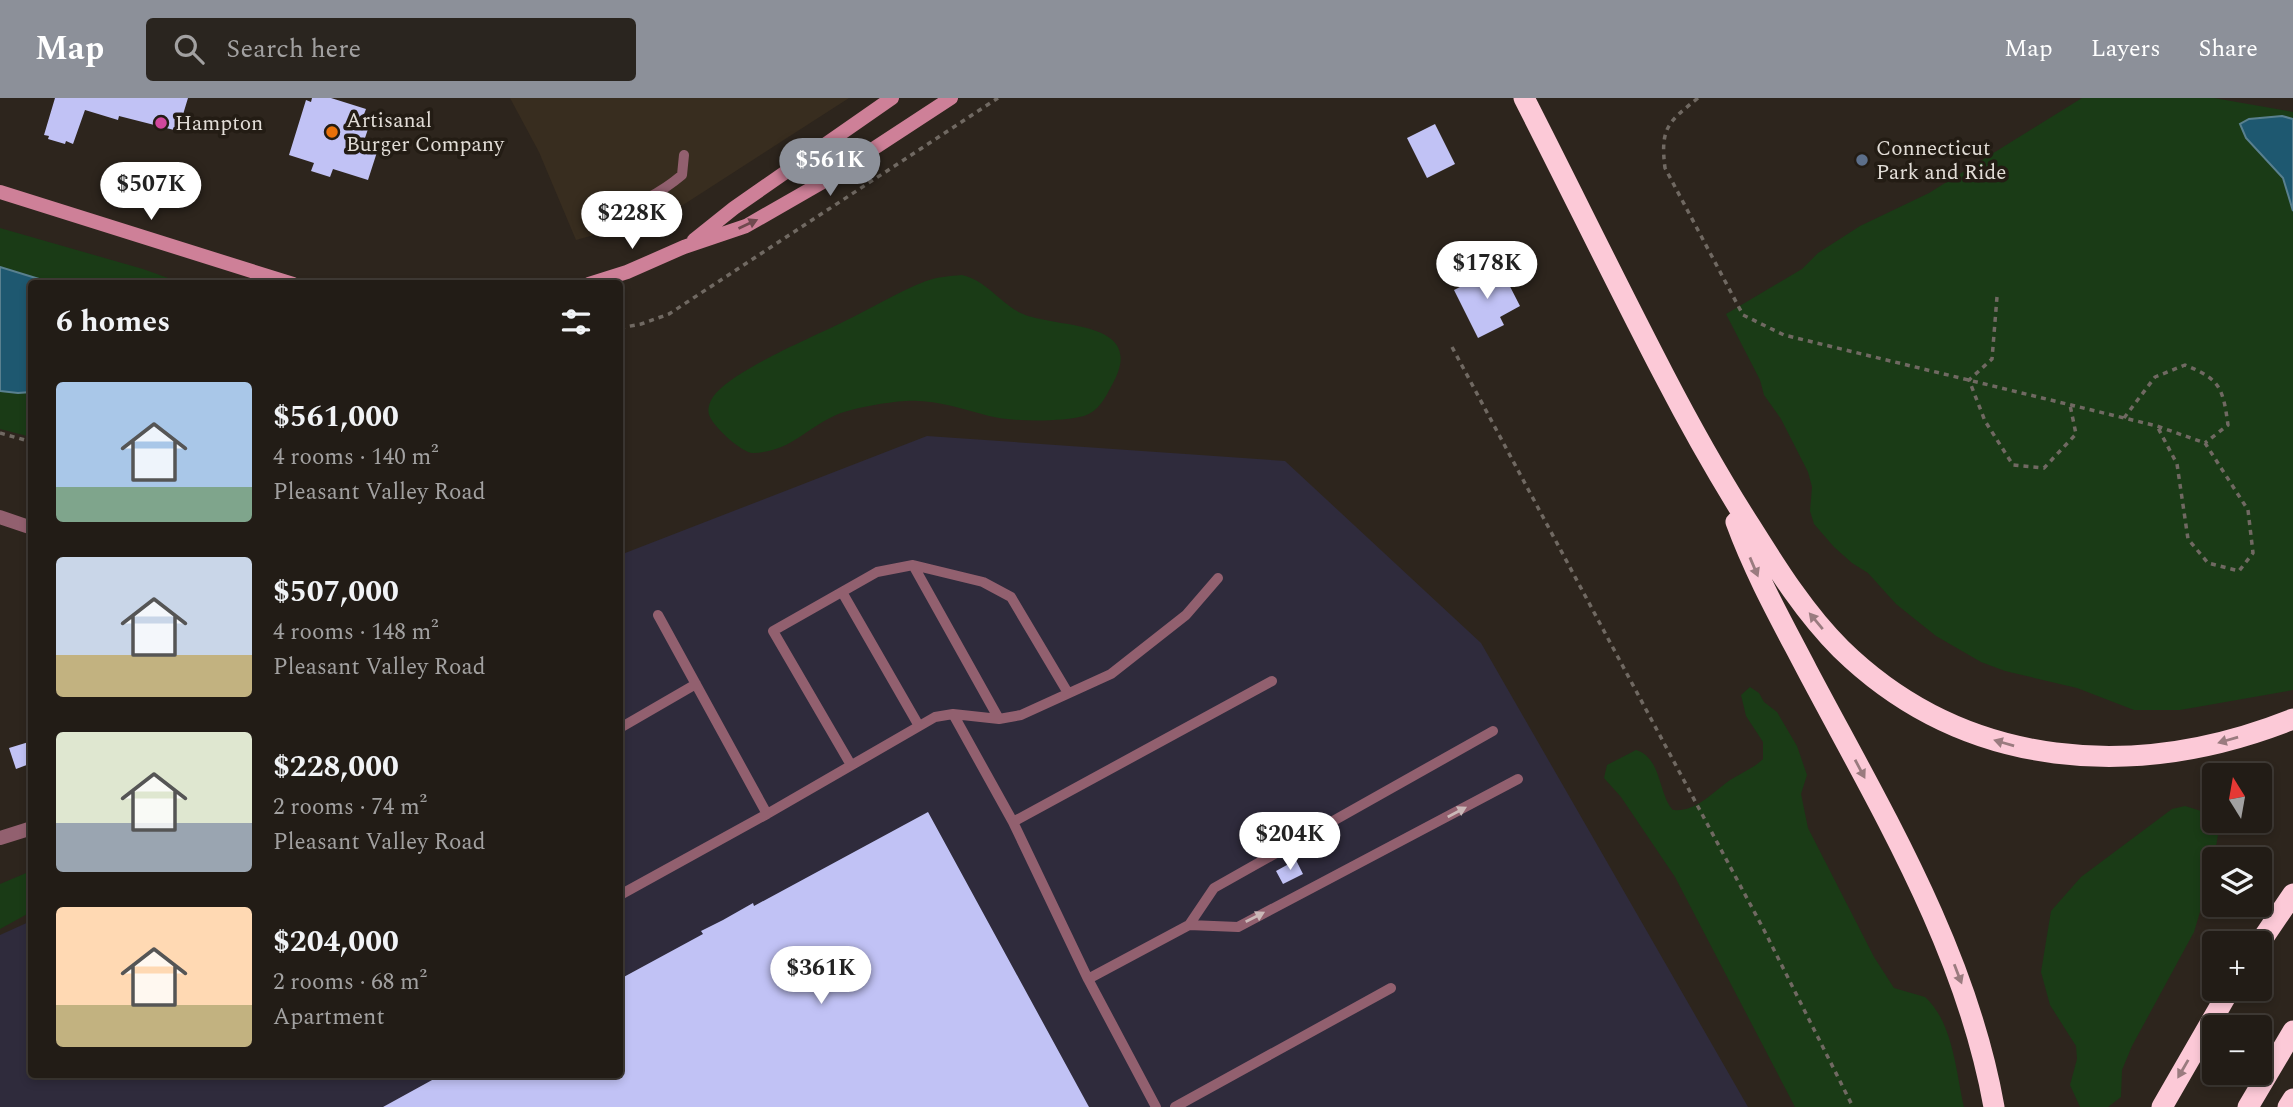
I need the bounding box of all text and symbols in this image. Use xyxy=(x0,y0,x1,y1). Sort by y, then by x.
search box xyxy=(146,18,636,81)
text: Map xyxy=(35,24,104,74)
text: Search here xyxy=(226,29,361,69)
icon: search xyxy=(170,30,208,68)
text: Map xyxy=(2004,31,2053,67)
text: Layers xyxy=(2091,31,2161,67)
text: Share xyxy=(2199,31,2258,67)
place label: Artisanal Burger Company xyxy=(346,105,505,161)
place label: Hampton xyxy=(175,108,263,140)
marker: Hampton xyxy=(153,115,169,131)
marker: Artisanal Burger Company xyxy=(324,124,340,140)
place label: Connecticut Park and Ride xyxy=(1876,133,2006,189)
pin: $561K xyxy=(781,139,879,198)
text: $561K xyxy=(795,143,865,178)
marker: Connecticut Park and Ride xyxy=(1854,152,1870,168)
pin: $507K xyxy=(102,162,200,222)
text: $507K xyxy=(116,167,186,202)
pin: $228K xyxy=(583,192,681,251)
text: $228K xyxy=(597,196,667,231)
one-way arrow xyxy=(738,218,758,230)
pin: $178K xyxy=(1438,242,1536,301)
text: $178K xyxy=(1452,246,1522,281)
text: 6 homes xyxy=(56,299,170,345)
icon: filters xyxy=(557,303,595,341)
text: $561,000 xyxy=(273,394,399,440)
icon: home xyxy=(112,410,196,494)
text: 4 rooms · 140 m² xyxy=(273,440,439,475)
text: Pleasant Valley Road xyxy=(273,475,486,510)
one-way arrow xyxy=(1749,557,1760,578)
text: $507,000 xyxy=(273,569,399,615)
icon: home xyxy=(112,585,196,669)
one-way arrow xyxy=(1809,612,1824,629)
text: 4 rooms · 148 m² xyxy=(273,615,439,650)
text: Pleasant Valley Road xyxy=(273,650,486,685)
one-way arrow xyxy=(2217,735,2239,746)
one-way arrow xyxy=(1993,738,2014,748)
text: $228,000 xyxy=(273,744,399,790)
one-way arrow xyxy=(1854,759,1865,779)
icon: home xyxy=(112,760,196,844)
north arrow xyxy=(2202,763,2272,833)
map controls xyxy=(2202,763,2272,1085)
text: 2 rooms · 74 m² xyxy=(273,790,427,825)
one-way arrow xyxy=(1447,806,1467,817)
pin: $204K xyxy=(1241,812,1339,872)
text: $204K xyxy=(1255,817,1325,852)
text: Pleasant Valley Road xyxy=(273,825,486,860)
button: layers xyxy=(2202,847,2272,917)
one-way arrow xyxy=(1246,912,1266,924)
text: $204,000 xyxy=(273,919,399,965)
button: + xyxy=(2202,931,2272,1001)
icon: home xyxy=(112,935,196,1019)
pin: $361K xyxy=(772,946,870,1006)
text: $361K xyxy=(786,951,856,986)
one-way arrow xyxy=(1952,964,1963,985)
text: 2 rooms · 68 m² xyxy=(273,965,427,1000)
text: Apartment xyxy=(273,1000,385,1035)
button: − xyxy=(2202,1015,2272,1085)
one-way arrow xyxy=(2177,1059,2189,1078)

